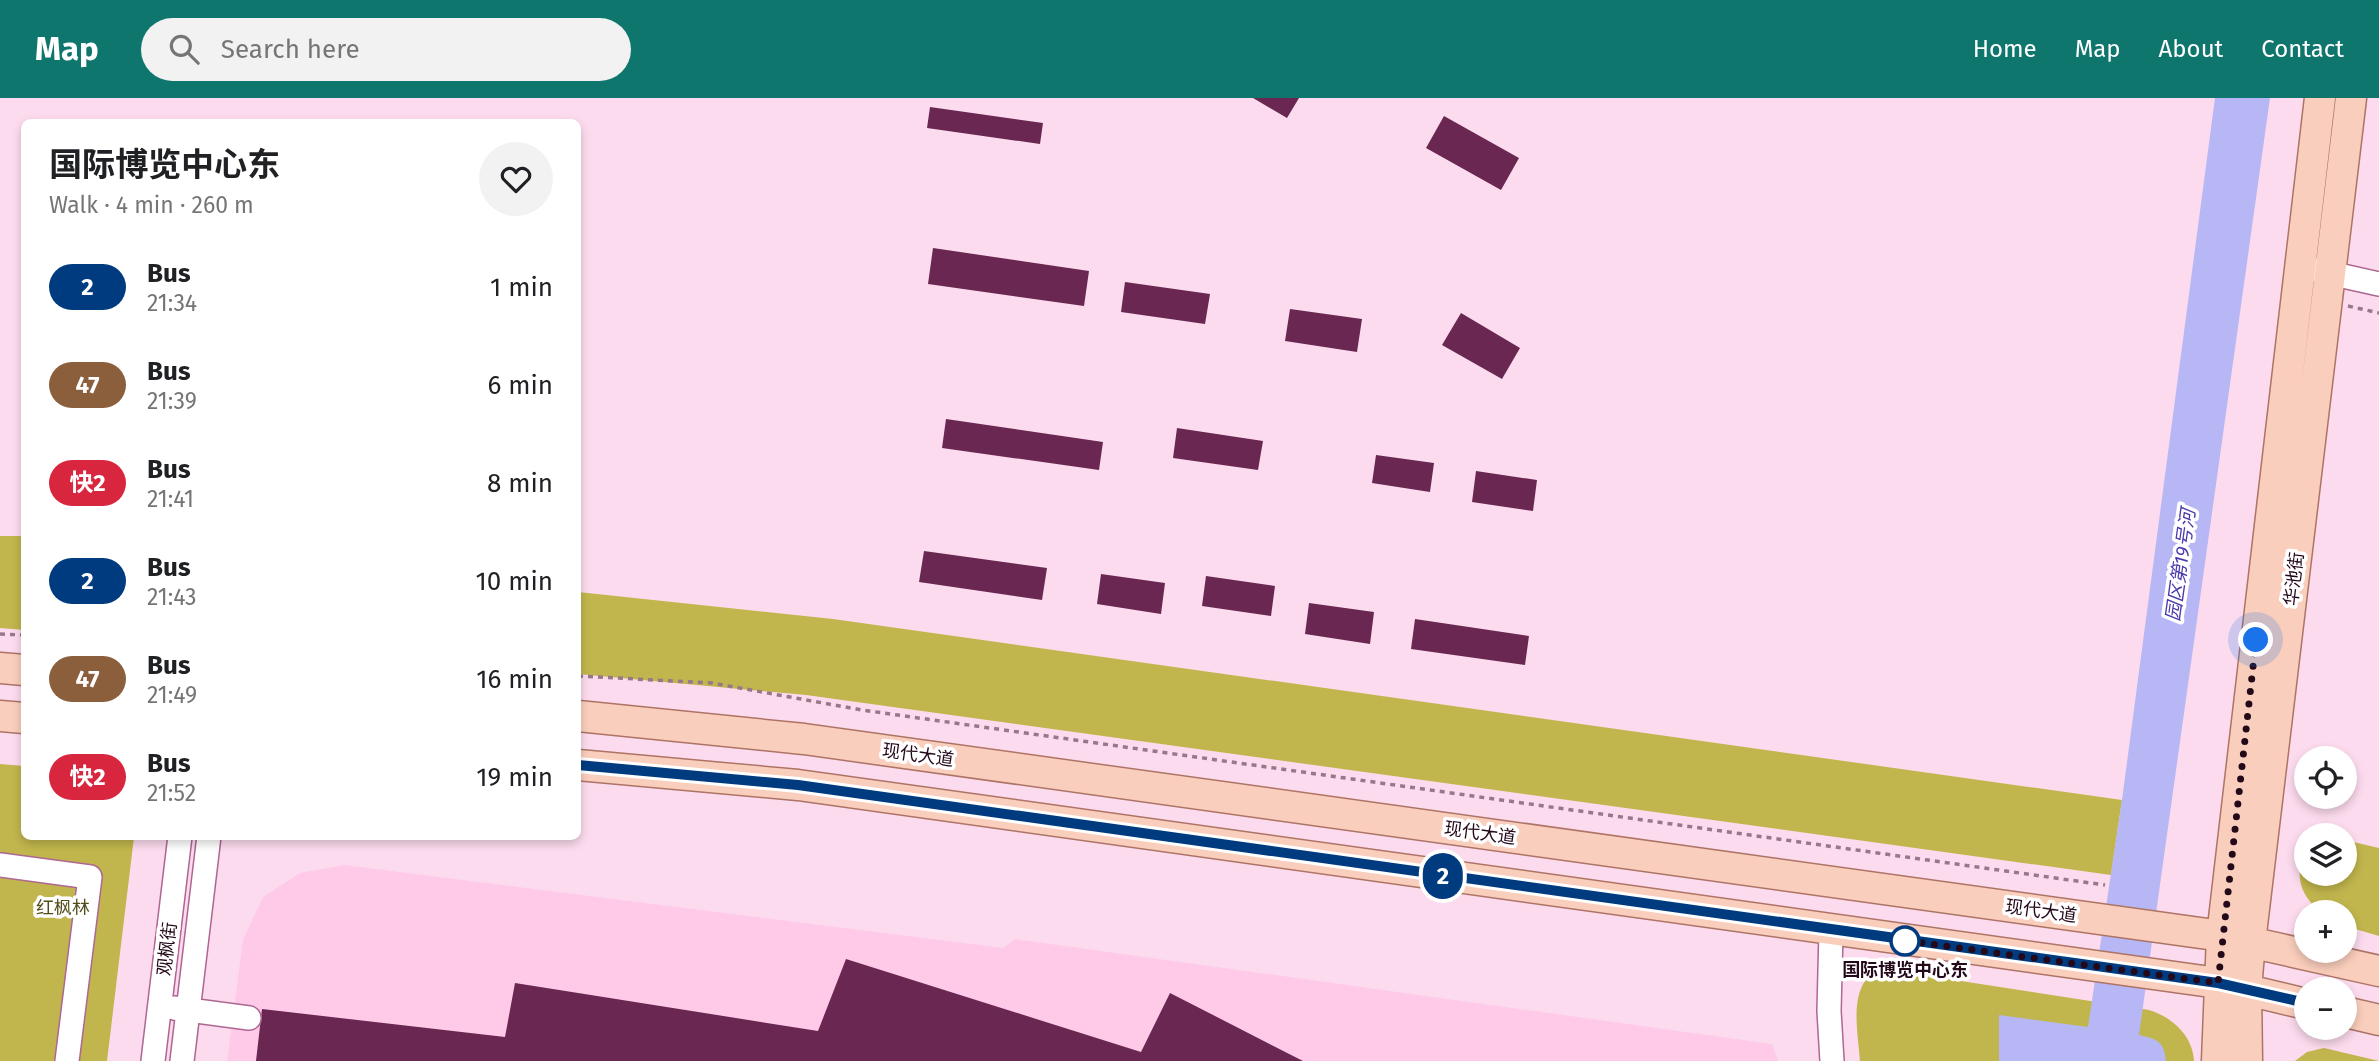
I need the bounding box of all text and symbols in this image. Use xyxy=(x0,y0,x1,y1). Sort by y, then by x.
search box xyxy=(141,18,631,81)
text: Map xyxy=(35,29,99,69)
icon: search xyxy=(165,30,203,68)
text: Search here xyxy=(221,34,360,65)
text: Home xyxy=(1973,35,2037,63)
text: Map xyxy=(2075,35,2121,63)
text: About xyxy=(2159,35,2223,63)
text: Contact xyxy=(2261,35,2344,63)
button: heart xyxy=(479,142,553,216)
text: 国际博览中心东 xyxy=(49,145,280,185)
text: Walk · 4 min · 260 m xyxy=(49,191,254,219)
text: Bus xyxy=(147,258,190,289)
text: 1 min xyxy=(490,272,553,303)
text: 2 xyxy=(81,273,94,301)
text: 21:34 xyxy=(147,289,197,317)
text: Bus xyxy=(147,356,190,387)
text: 6 min xyxy=(487,370,553,401)
text: 47 xyxy=(75,371,100,399)
text: 21:39 xyxy=(147,387,197,415)
text: Bus xyxy=(147,454,190,485)
text: 8 min xyxy=(487,468,553,499)
text: 快2 xyxy=(69,469,106,497)
text: 21:41 xyxy=(147,485,194,513)
water label: 园区第19号河 xyxy=(2161,504,2200,623)
street label: 华池街 xyxy=(2280,551,2308,607)
text: Bus xyxy=(147,552,190,583)
text: 10 min xyxy=(475,566,553,597)
text: 2 xyxy=(81,567,94,595)
text: 21:43 xyxy=(147,583,197,611)
your location xyxy=(2238,622,2273,657)
text: Bus xyxy=(147,650,190,681)
text: 16 min xyxy=(476,664,553,695)
text: 47 xyxy=(75,665,100,693)
text: 21:49 xyxy=(147,681,197,709)
street label: 现代大道 xyxy=(881,739,955,771)
map controls xyxy=(2294,746,2357,1040)
button: locate xyxy=(2294,746,2357,809)
text: Bus xyxy=(147,748,190,779)
text: 19 min xyxy=(476,762,553,793)
text: 快2 xyxy=(69,763,106,791)
text: 21:52 xyxy=(147,779,196,807)
street label: 现代大道 xyxy=(1443,817,1517,849)
button: layers xyxy=(2294,823,2357,886)
line badge: 2 xyxy=(1420,853,1466,899)
text: 2 xyxy=(1437,862,1449,890)
street label: 现代大道 xyxy=(2004,895,2078,927)
park label: 红枫林 xyxy=(36,897,90,919)
button: + xyxy=(2294,900,2357,963)
street label: 观枫街 xyxy=(153,921,181,977)
marker: 国际博览中心东 xyxy=(1890,926,1920,956)
place label: 国际博览中心东 xyxy=(1842,959,1968,981)
button: − xyxy=(2294,977,2357,1040)

